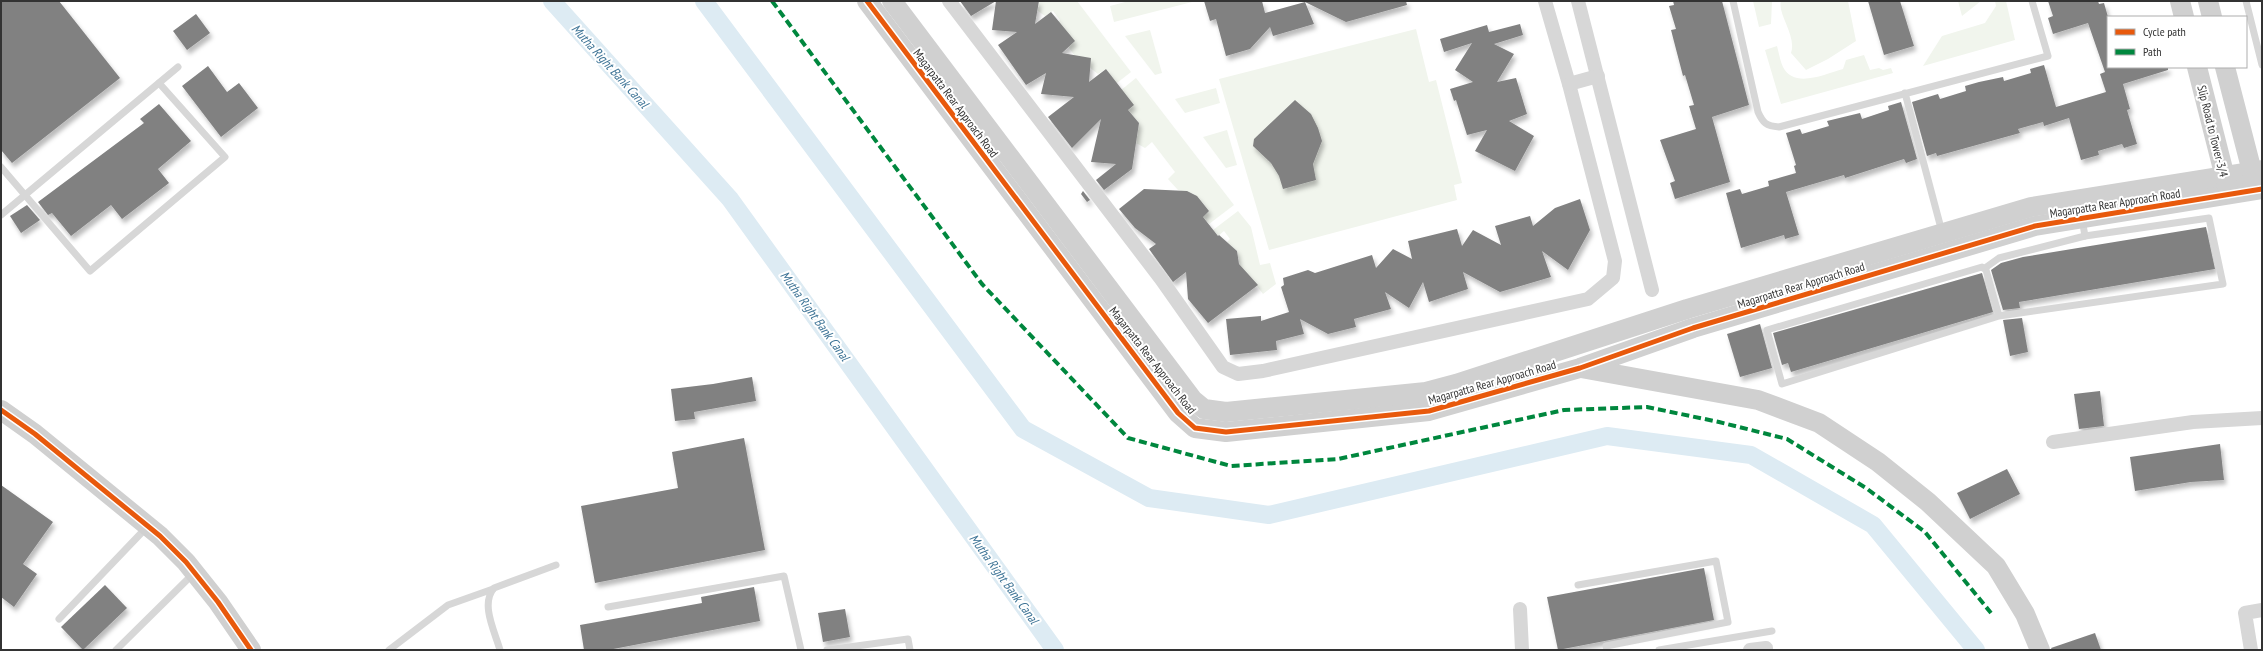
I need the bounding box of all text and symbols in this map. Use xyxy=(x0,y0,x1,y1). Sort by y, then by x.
legend xyxy=(2107,16,2247,68)
water label: Mutha Right Bank Canal xyxy=(568,20,654,113)
text: Cycle path xyxy=(2143,24,2186,39)
text: Path xyxy=(2143,44,2161,59)
street label: Magarpatta Rear Approach Road xyxy=(910,46,1002,160)
street label: Slip Road to Tower-3/4 xyxy=(2194,83,2232,179)
street label: Magarpatta Rear Approach Road xyxy=(2049,185,2181,221)
street label: Magarpatta Rear Approach Road xyxy=(1736,259,1866,311)
water label: Mutha Right Bank Canal xyxy=(777,268,855,366)
street label: Magarpatta Rear Approach Road xyxy=(1106,303,1200,417)
street label: Magarpatta Rear Approach Road xyxy=(1426,357,1558,407)
water label: Mutha Right Bank Canal xyxy=(966,531,1044,629)

